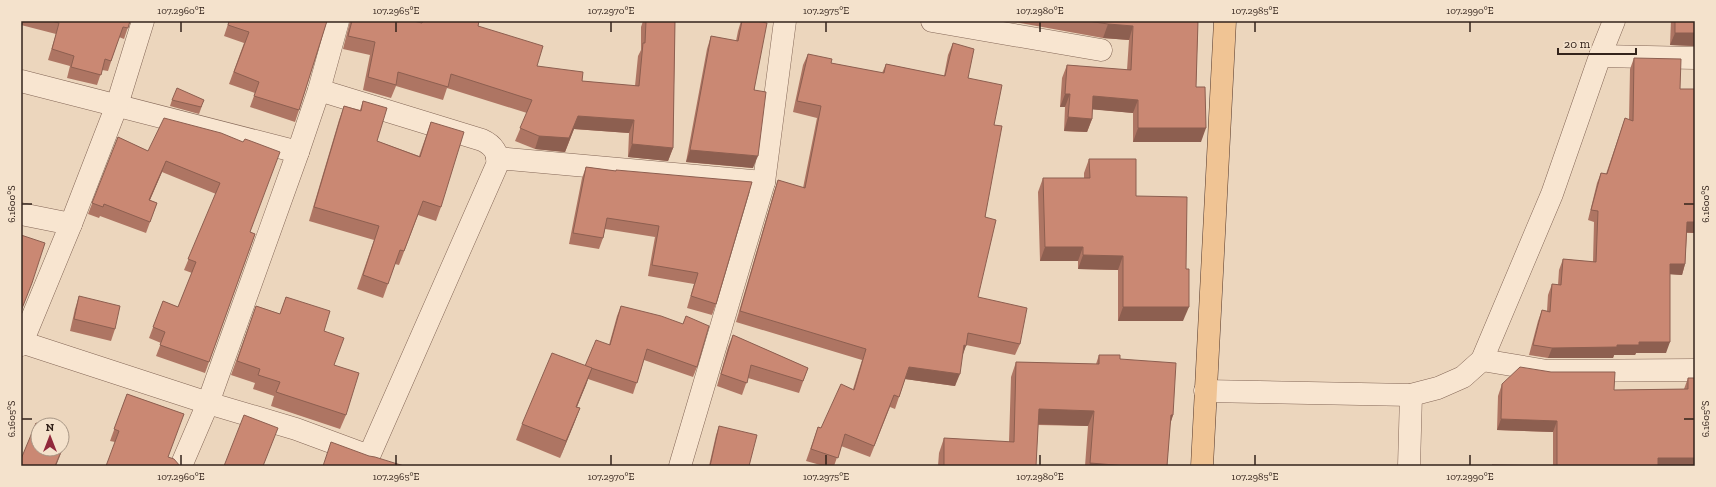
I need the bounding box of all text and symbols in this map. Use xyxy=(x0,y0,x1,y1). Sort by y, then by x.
text: 107.2960°E xyxy=(157,5,205,17)
text: 107.2965°E xyxy=(373,5,419,17)
text: 107.2970°E xyxy=(588,5,634,17)
text: 107.2975°E xyxy=(803,5,849,17)
text: 107.2980°E xyxy=(1016,5,1064,17)
text: 107.2985°E xyxy=(1232,5,1278,17)
text: 107.2990°E xyxy=(1446,5,1494,17)
scale bar xyxy=(1558,30,1636,56)
text: 20 m xyxy=(1564,37,1591,51)
text: 6.1600°S xyxy=(6,185,18,223)
text: 6.1600°S xyxy=(1700,185,1712,223)
text: 6.1605°S xyxy=(6,401,18,437)
text: 6.1605°S xyxy=(1700,401,1712,437)
north arrow xyxy=(30,417,70,457)
text: N xyxy=(46,421,55,434)
text: 107.2960°E xyxy=(157,471,205,483)
text: 107.2965°E xyxy=(373,471,419,483)
text: 107.2970°E xyxy=(588,471,634,483)
text: 107.2975°E xyxy=(803,471,849,483)
text: 107.2980°E xyxy=(1016,471,1064,483)
text: 107.2985°E xyxy=(1232,471,1278,483)
text: 107.2990°E xyxy=(1446,471,1494,483)

